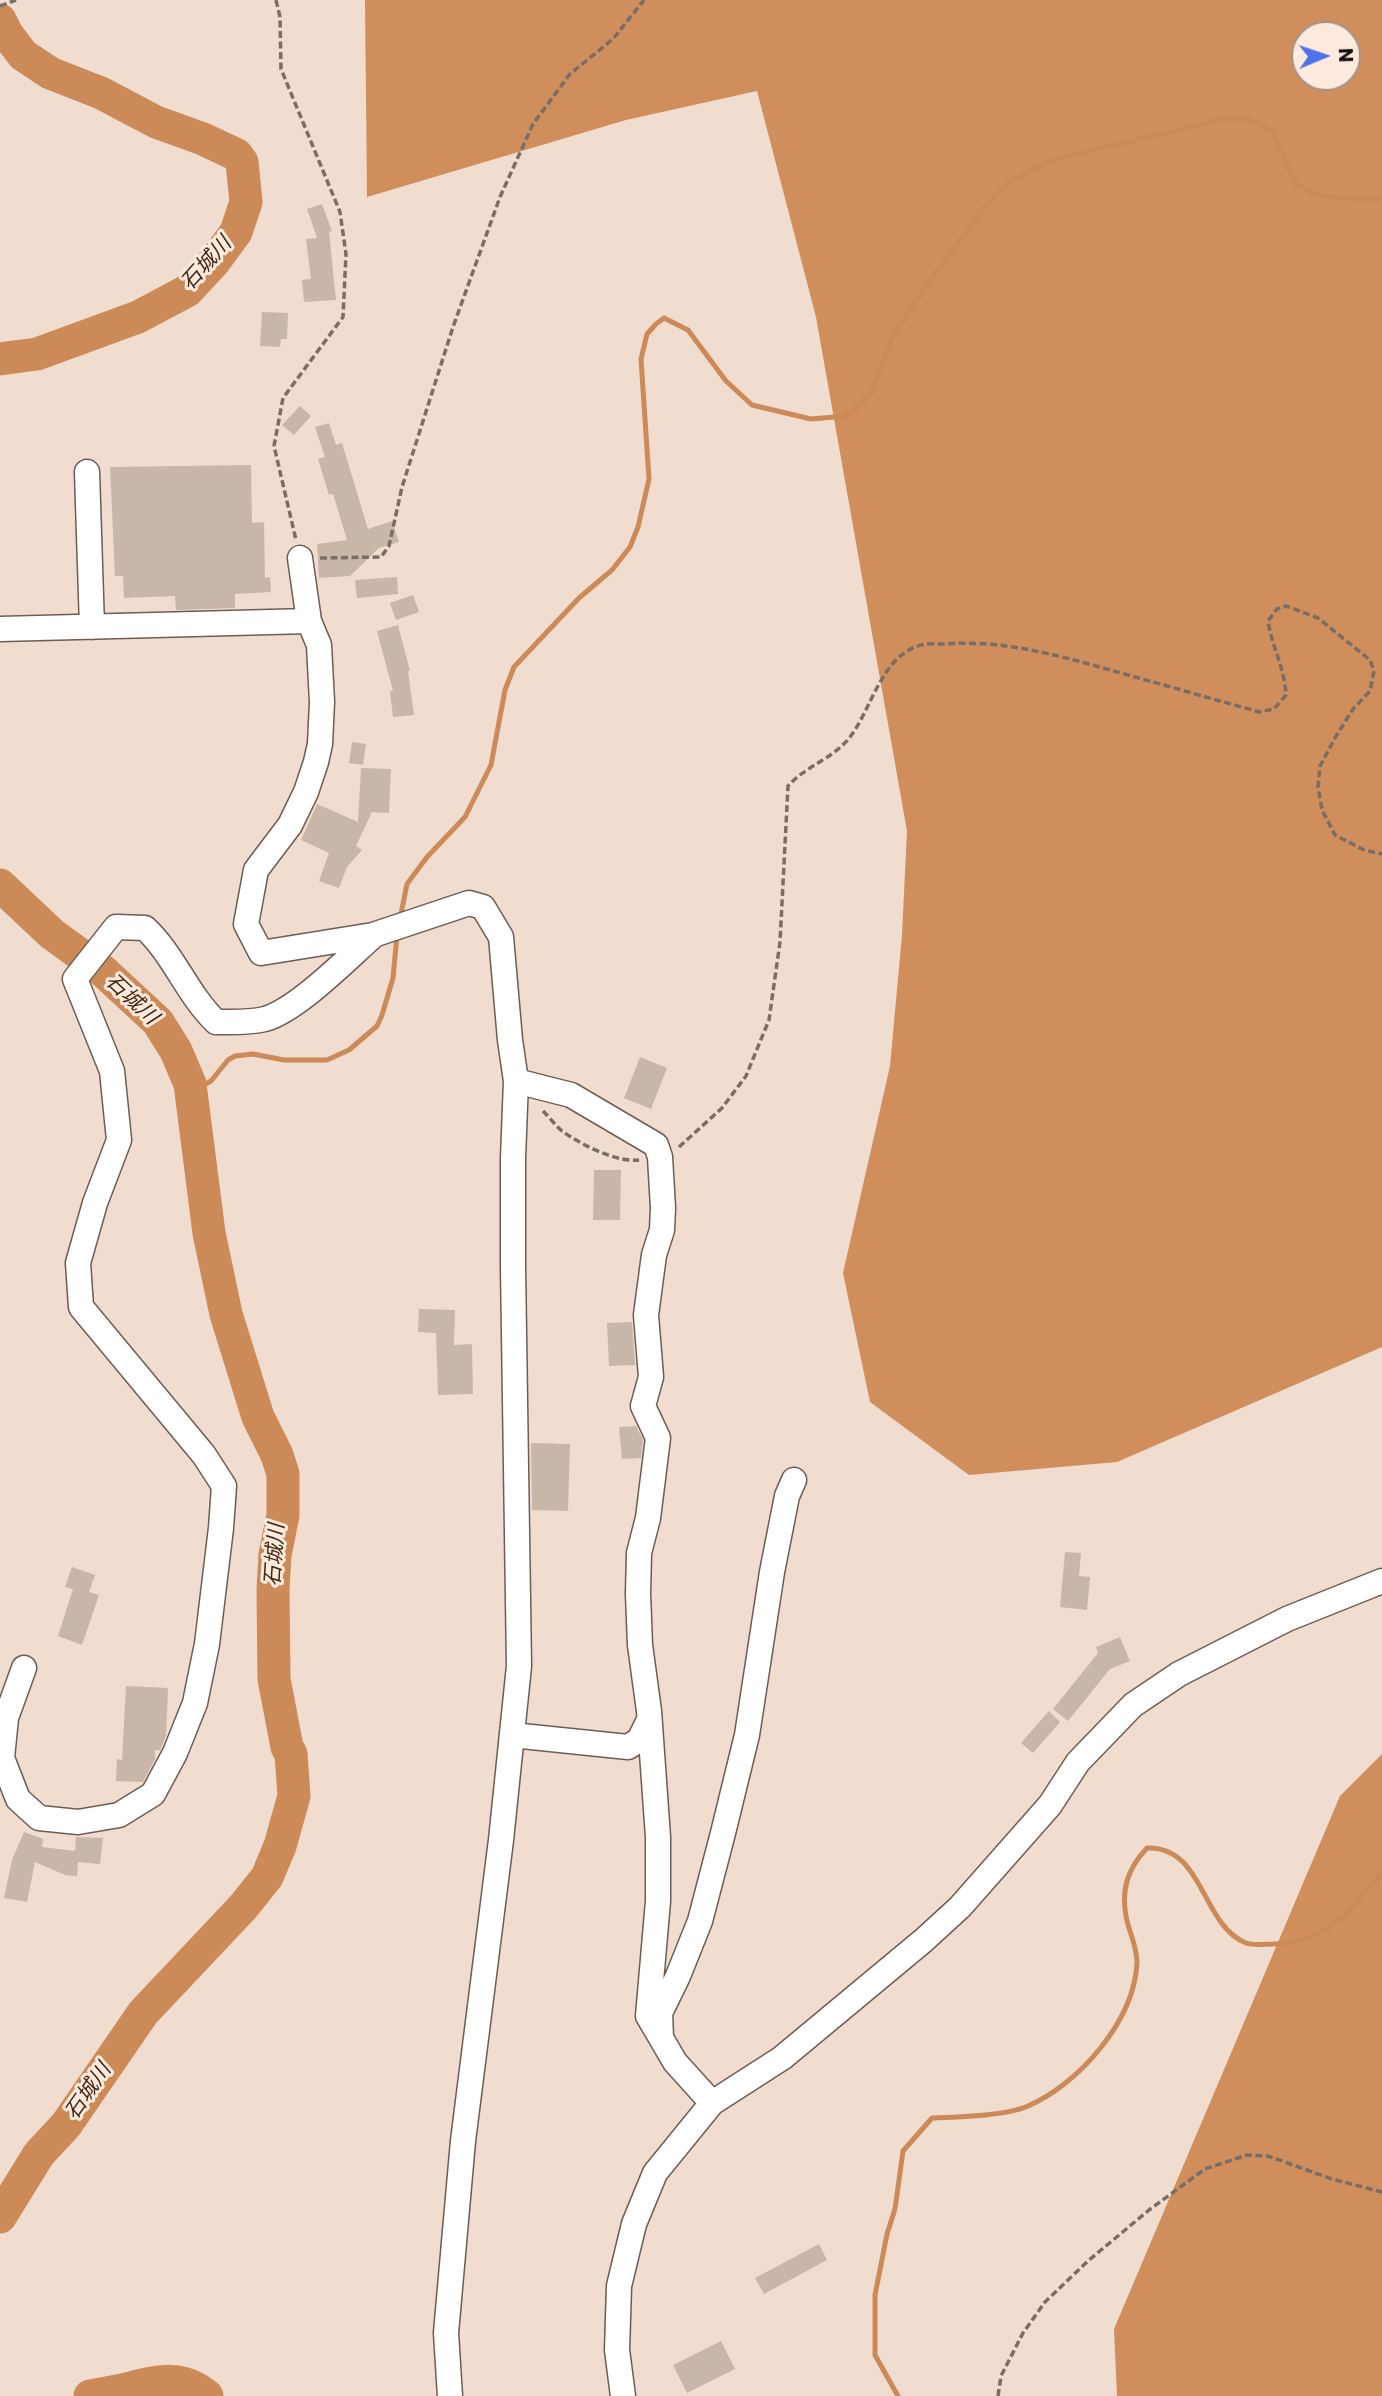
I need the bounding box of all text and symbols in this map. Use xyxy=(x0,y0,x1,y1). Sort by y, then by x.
north arrow xyxy=(1291,21,1361,91)
text: N xyxy=(1332,48,1359,63)
water label: 石城川 xyxy=(177,232,237,296)
water label: 石城川 xyxy=(99,969,163,1031)
water label: 石城川 xyxy=(261,1523,291,1587)
water label: 石城川 xyxy=(61,2059,117,2125)

